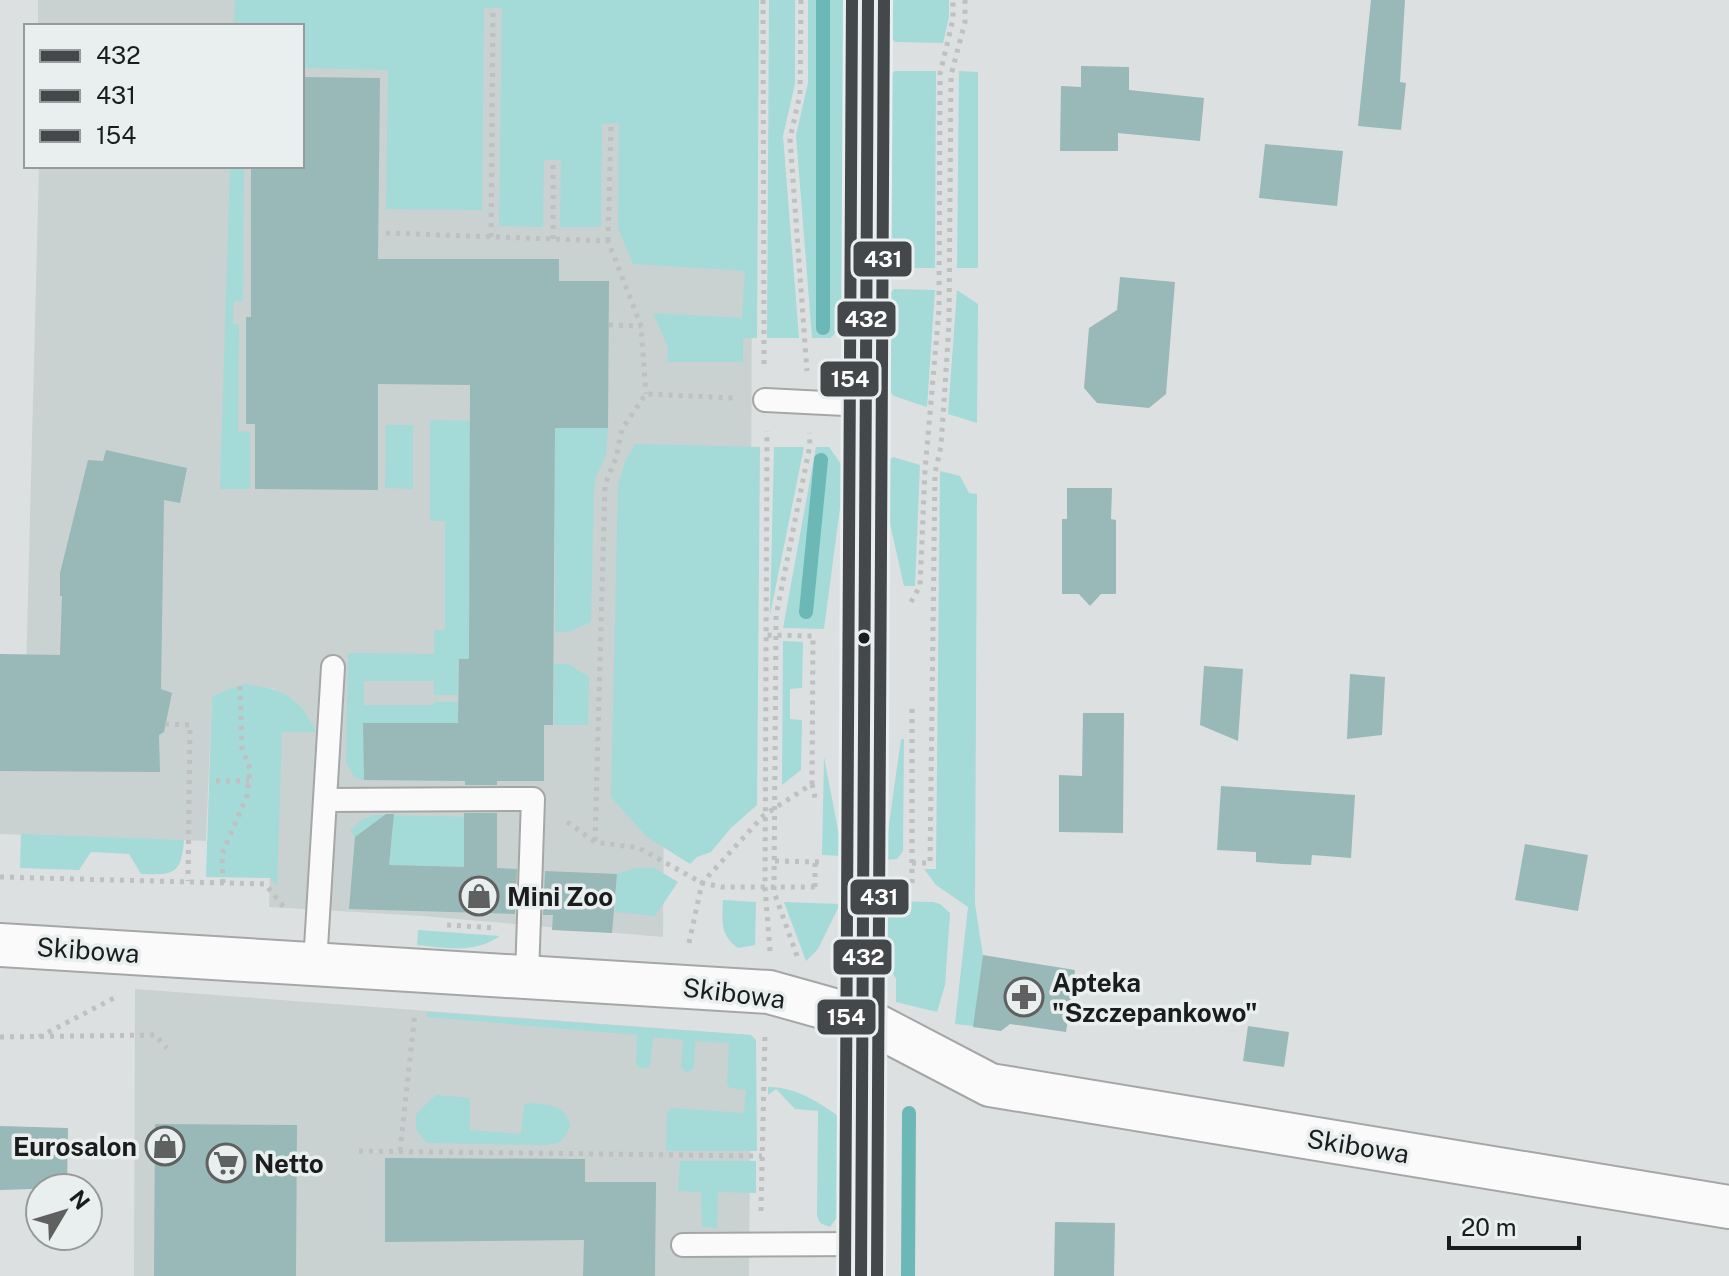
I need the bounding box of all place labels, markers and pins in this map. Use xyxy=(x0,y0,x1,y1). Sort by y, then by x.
unlabelled marker xyxy=(856,630,872,646)
shop icon: Mini Zoo xyxy=(458,875,500,917)
place label: Mini Zoo xyxy=(507,881,613,912)
place label: Apteka "Szczepankowo" xyxy=(1052,967,1257,1028)
pharmacy icon: Apteka "Szczepankowo" xyxy=(1003,976,1045,1018)
shop icon: Eurosalon xyxy=(144,1125,186,1167)
place label: Eurosalon xyxy=(13,1131,137,1162)
supermarket icon: Netto xyxy=(205,1142,247,1184)
place label: Netto xyxy=(254,1148,324,1179)

